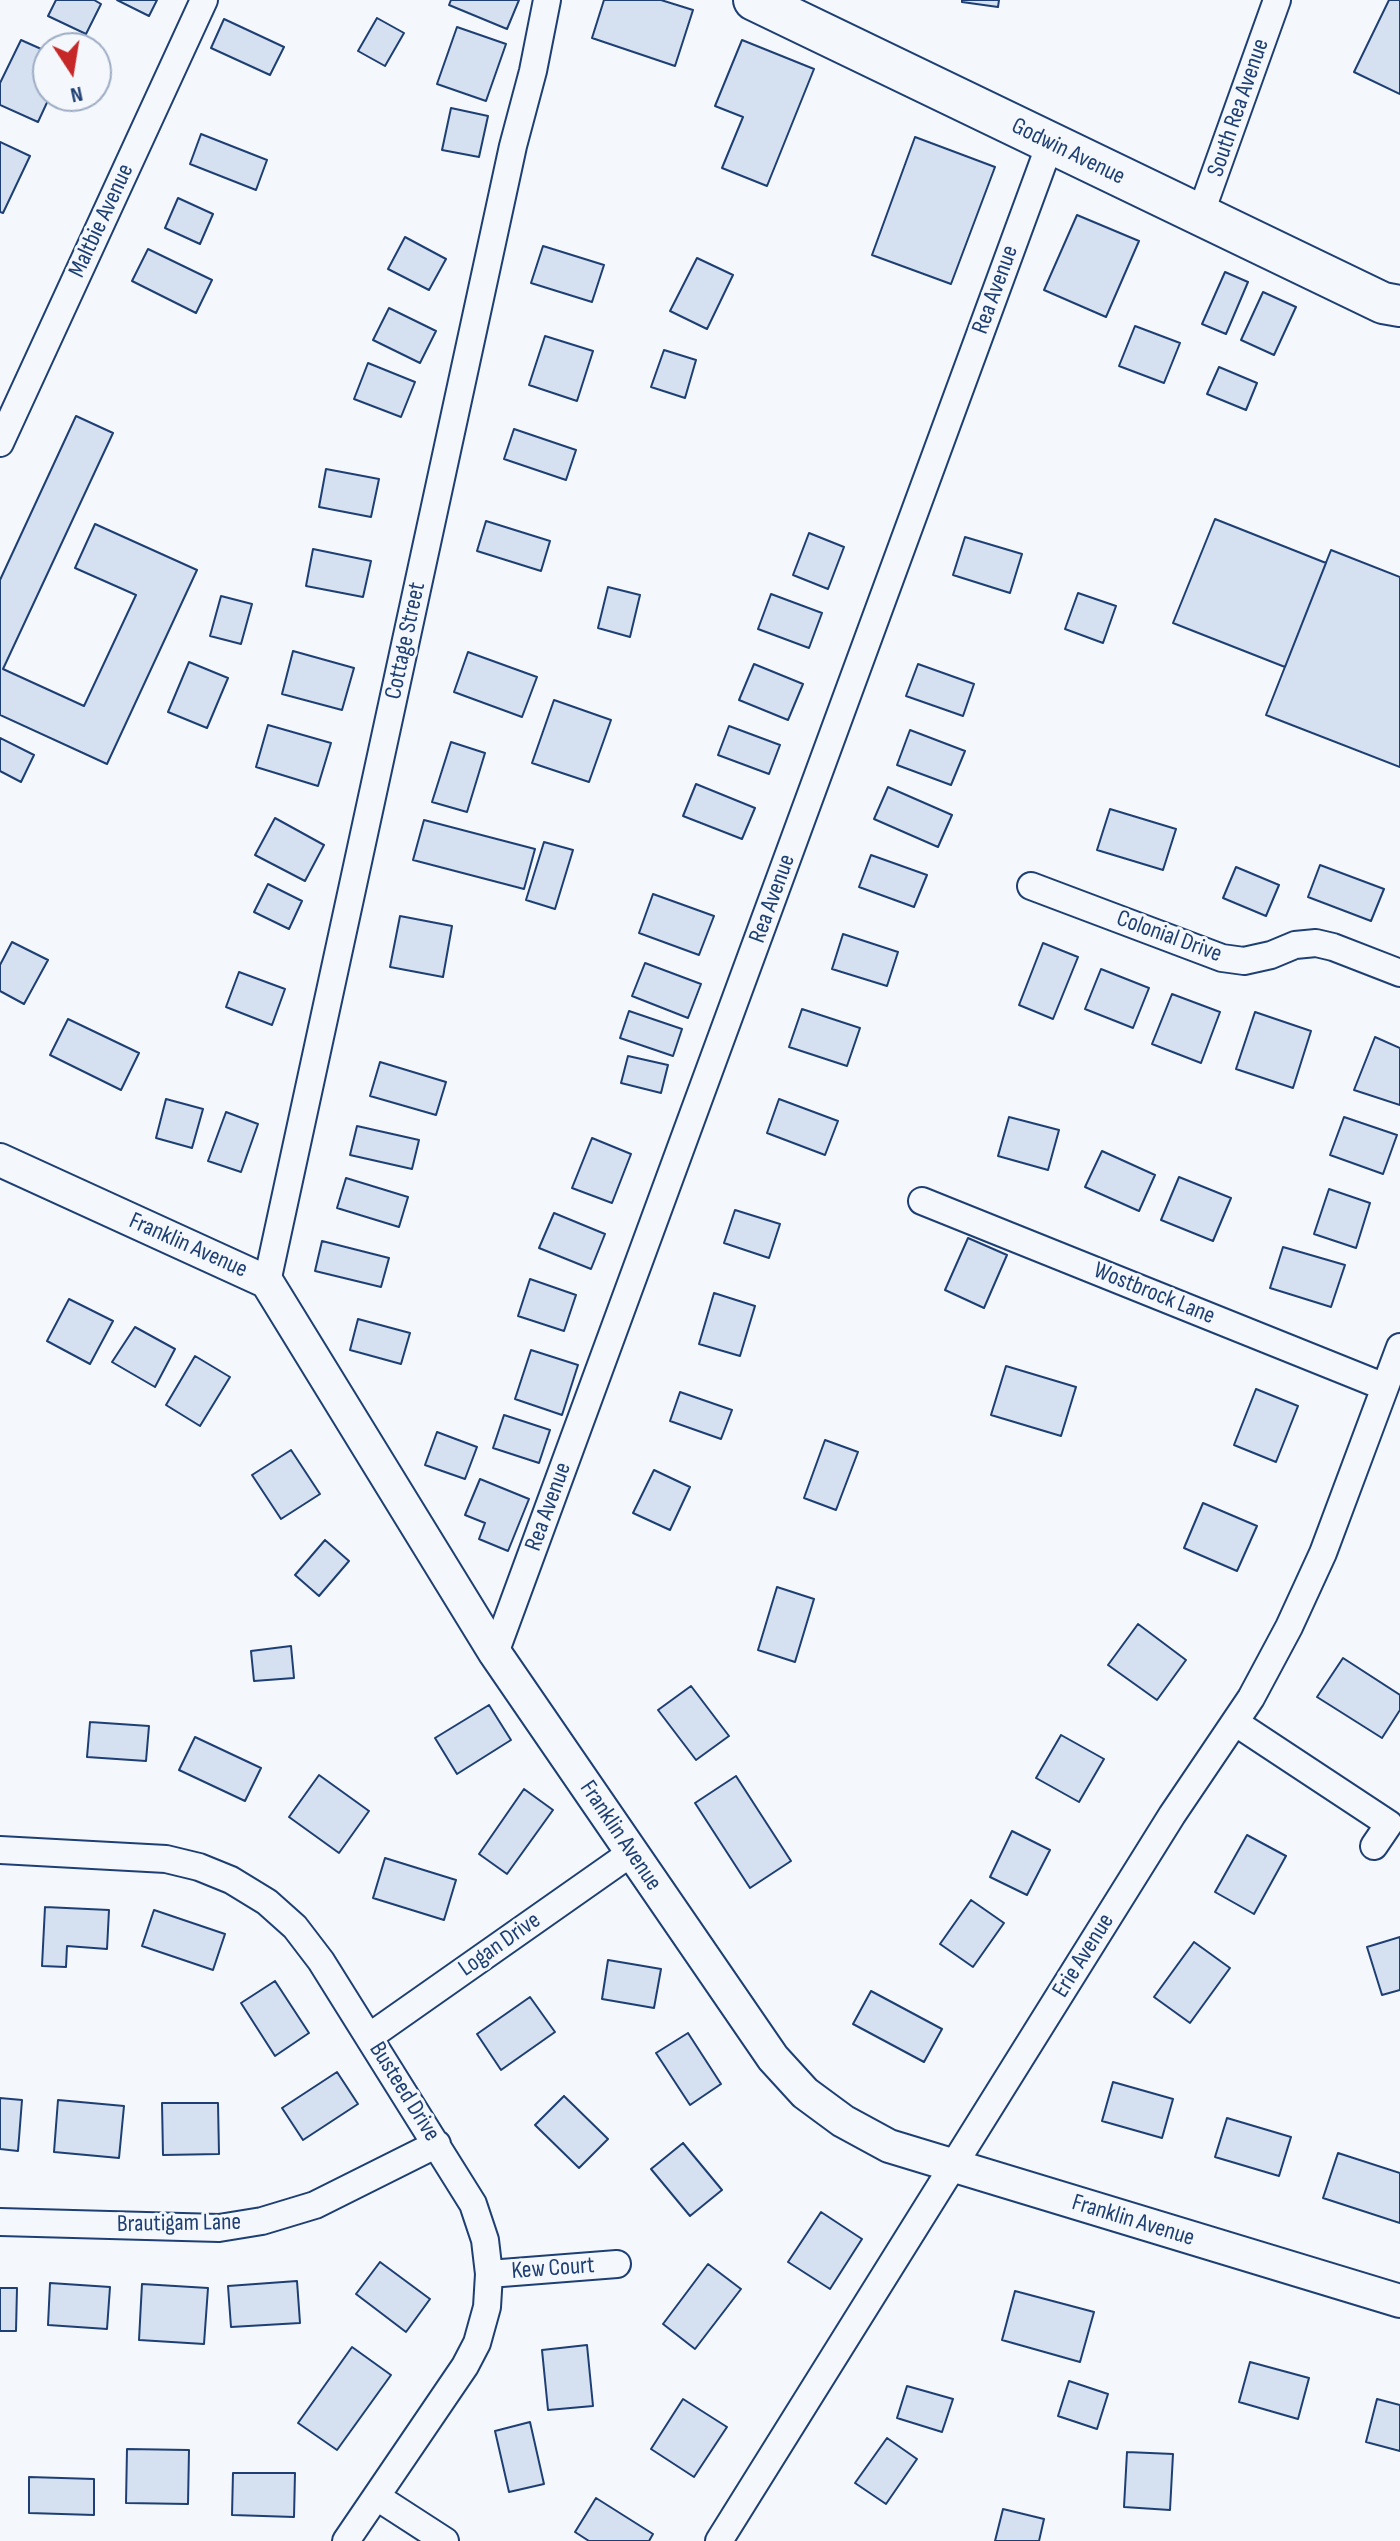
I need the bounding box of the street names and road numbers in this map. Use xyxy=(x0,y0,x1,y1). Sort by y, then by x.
street label: South Rea Avenue xyxy=(1202,35,1276,181)
street label: Godwin Avenue xyxy=(1007,112,1129,192)
street label: Maltbie Avenue xyxy=(63,160,141,282)
street label: Rea Avenue xyxy=(967,242,1025,338)
street label: Cottage Street xyxy=(380,580,432,702)
street label: Rea Avenue xyxy=(744,851,802,947)
street label: Colonial Drive xyxy=(1112,905,1226,969)
street label: Franklin Avenue xyxy=(124,1207,252,1285)
street label: Wostbrock Lane xyxy=(1089,1257,1219,1331)
street label: Rea Avenue xyxy=(520,1459,578,1555)
street label: Franklin Avenue xyxy=(573,1776,667,1896)
street label: Logan Drive xyxy=(454,1907,546,1983)
street label: Erie Avenue xyxy=(1047,1909,1121,2003)
street label: Busteed Drive xyxy=(362,2037,446,2147)
street label: Franklin Avenue xyxy=(1068,2189,1198,2253)
street label: Brautigam Lane xyxy=(117,2209,241,2239)
street label: Kew Court xyxy=(510,2252,596,2286)

